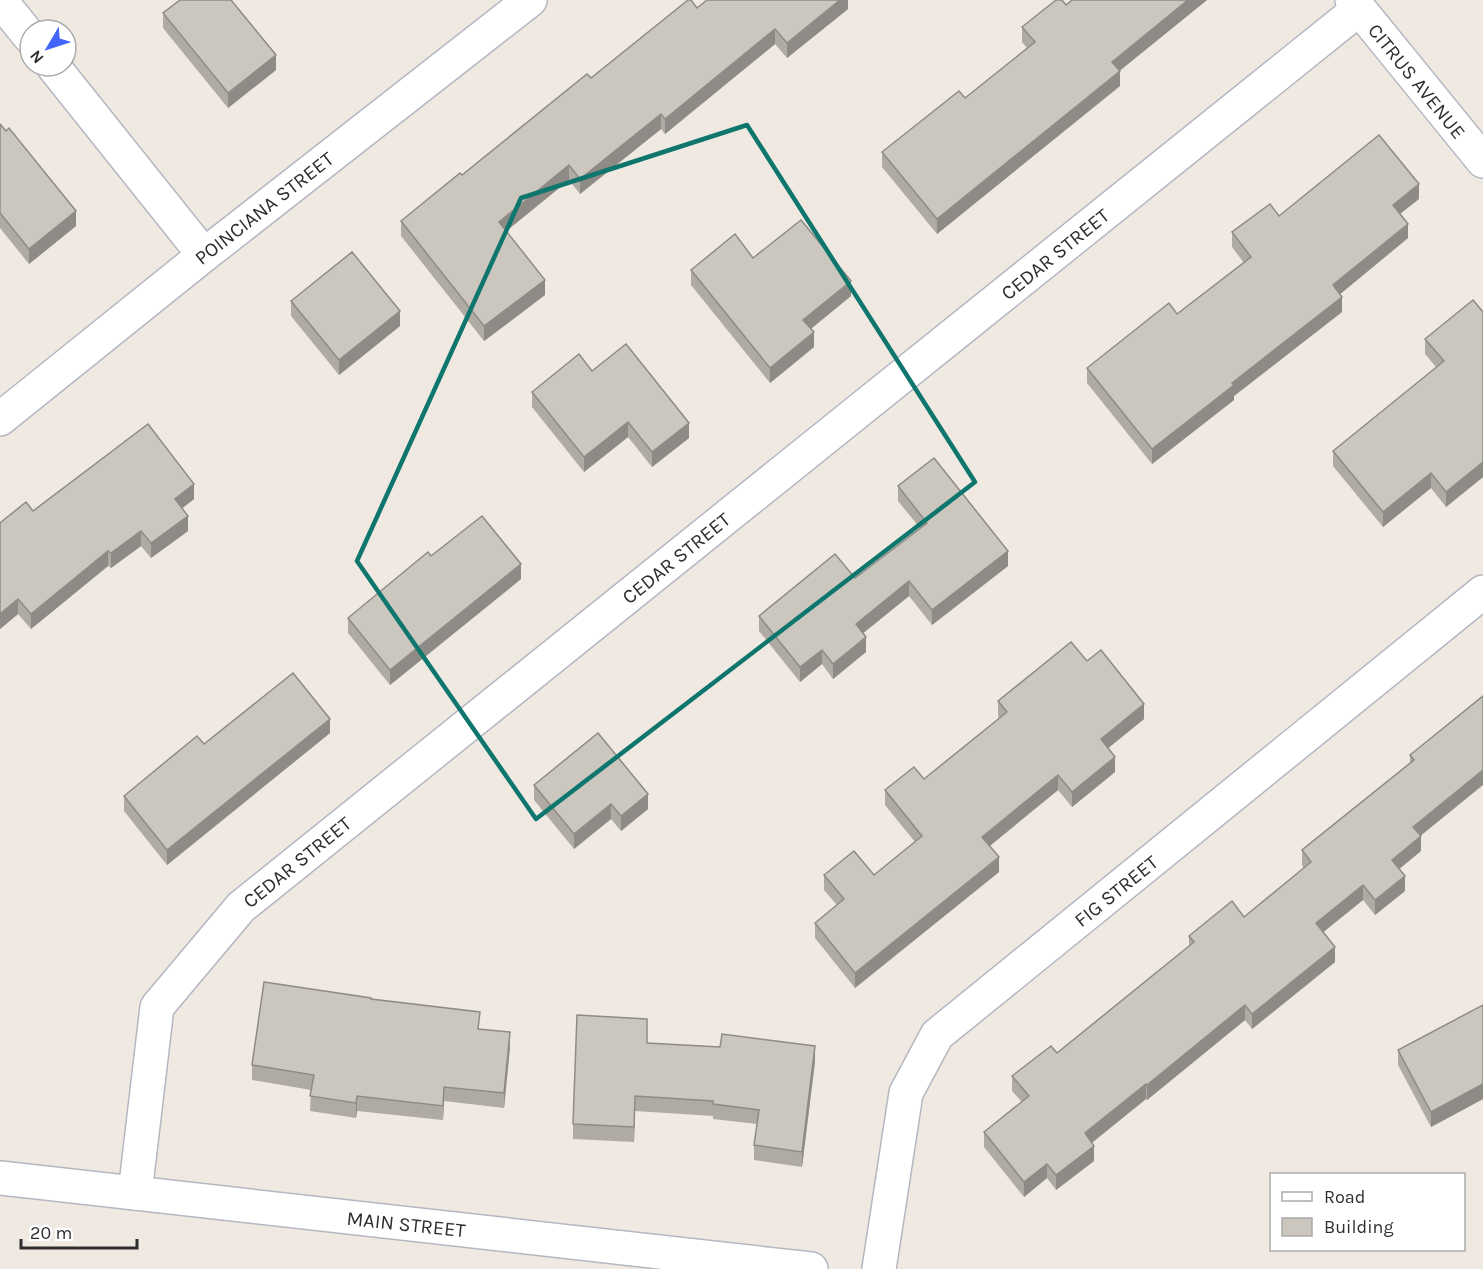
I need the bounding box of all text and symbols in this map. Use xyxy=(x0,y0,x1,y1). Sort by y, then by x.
north arrow xyxy=(18,18,78,78)
street label: CITRUS AVENUE xyxy=(1363,19,1470,144)
text: N xyxy=(26,47,48,68)
street label: POINCIANA STREET xyxy=(190,147,338,270)
street label: CEDAR STREET xyxy=(997,204,1114,305)
street label: CEDAR STREET xyxy=(618,508,735,609)
street label: CEDAR STREET xyxy=(239,812,356,913)
street label: FIG STREET xyxy=(1070,851,1163,932)
legend xyxy=(1270,1173,1465,1251)
text: Road xyxy=(1324,1186,1365,1208)
street label: MAIN STREET xyxy=(345,1207,466,1242)
scale bar xyxy=(21,1212,136,1250)
text: Building xyxy=(1324,1216,1394,1238)
text: 20 m xyxy=(30,1222,72,1244)

